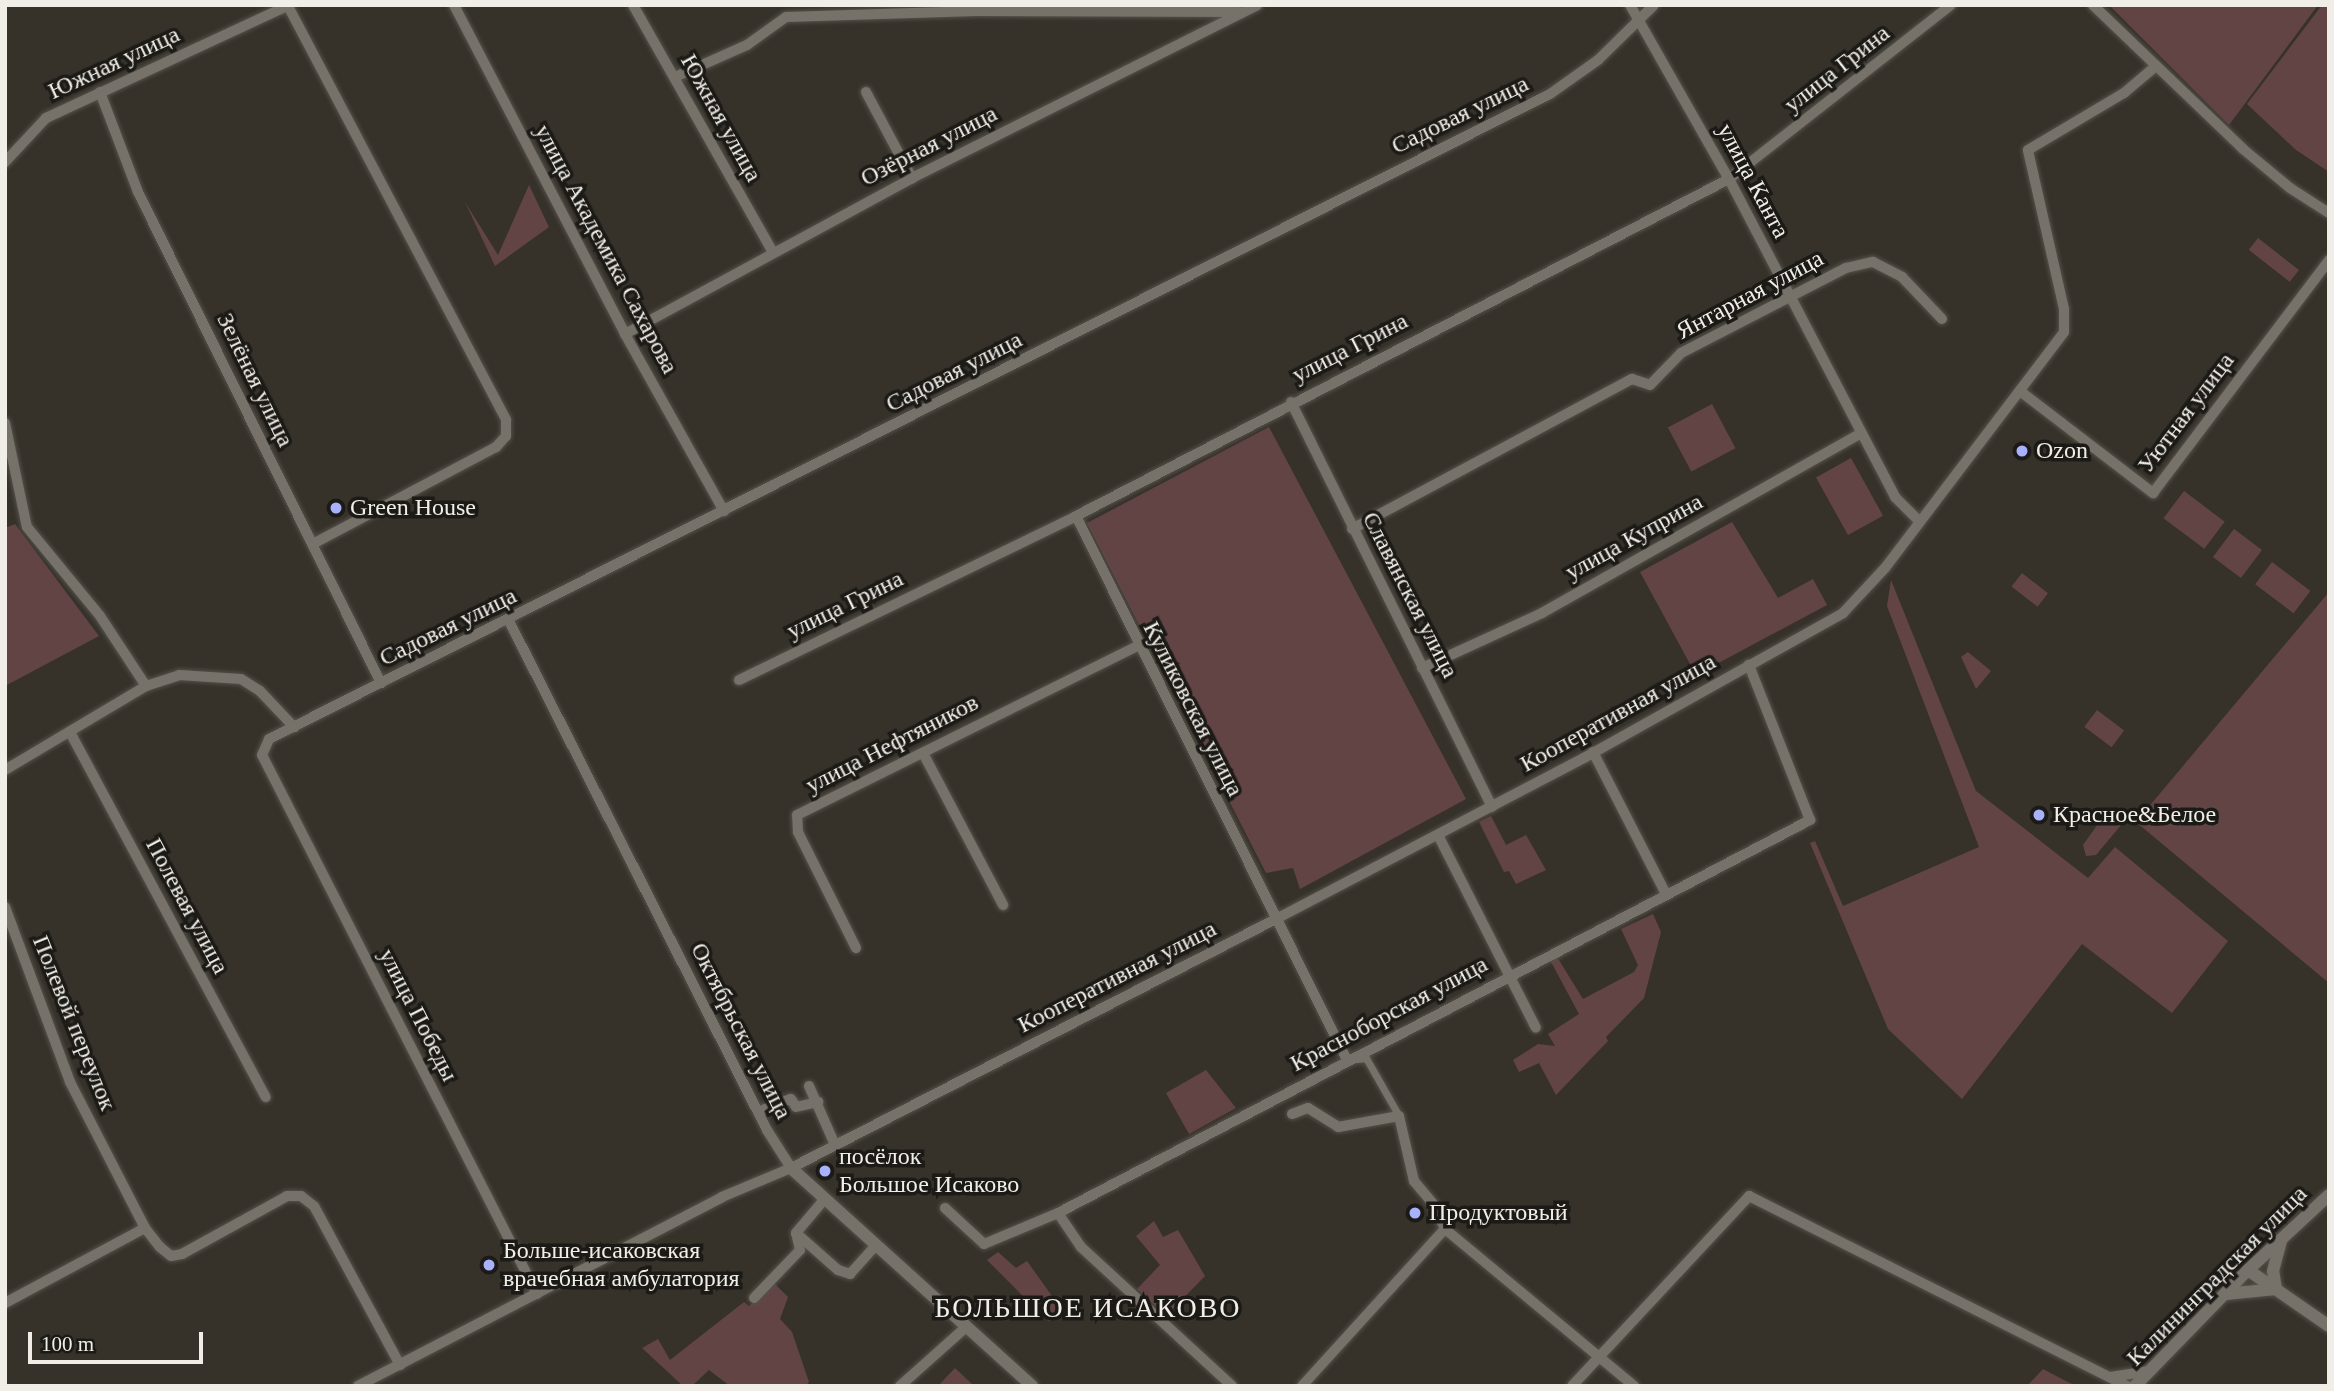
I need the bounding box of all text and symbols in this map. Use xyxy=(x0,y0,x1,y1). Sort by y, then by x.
street label: улица Грина xyxy=(1779,19,1895,119)
street label: Южная улица xyxy=(44,20,184,106)
street label: Южная улица xyxy=(674,49,768,187)
street label: Садовая улица xyxy=(1387,69,1533,161)
street label: Озёрная улица xyxy=(856,99,1002,193)
street label: улица Академика Сахарова xyxy=(528,119,684,379)
street label: улица Канта xyxy=(1711,119,1795,243)
street label: Янтарная улица xyxy=(1672,244,1828,346)
street label: улица Грина xyxy=(1287,307,1413,389)
street label: Зелёная улица xyxy=(210,308,300,452)
street label: Садовая улица xyxy=(881,325,1027,419)
street label: Уютная улица xyxy=(2132,347,2240,479)
place label: Ozon xyxy=(2036,437,2088,465)
marker: Ozon xyxy=(2014,443,2030,459)
street label: улица Куприна xyxy=(1560,487,1708,587)
place label: Green House xyxy=(350,494,476,522)
marker: Green House xyxy=(328,500,344,516)
street label: Славянская улица xyxy=(1356,507,1464,683)
street label: улица Грина xyxy=(782,564,908,646)
street label: Садовая улица xyxy=(375,581,521,673)
street label: Куликовская улица xyxy=(1136,617,1250,801)
street label: Кооперативная улица xyxy=(1515,647,1721,779)
street label: улица Нефтяников xyxy=(801,688,983,800)
place label: Красное&Белое xyxy=(2053,801,2216,829)
marker: Красное&Белое xyxy=(2031,807,2047,823)
street label: Полевая улица xyxy=(139,833,235,979)
street label: Кооперативная улица xyxy=(1013,915,1221,1039)
street label: Полевой переулок xyxy=(26,931,122,1115)
street label: Октябрьская улица xyxy=(684,938,798,1124)
street label: улица Победы xyxy=(372,944,464,1086)
street label: Красноборская улица xyxy=(1285,950,1493,1078)
place label: посёлок Большое Исаково xyxy=(839,1143,1019,1199)
marker: посёлок Большое Исаково xyxy=(817,1163,833,1179)
street label: Калининградская улица xyxy=(2121,1180,2313,1372)
place label: Продуктовый xyxy=(1429,1199,1568,1227)
marker: Продуктовый xyxy=(1407,1205,1423,1221)
place label: Больше-исаковская врачебная амбулатория xyxy=(503,1237,740,1293)
marker: Больше-исаковская врачебная амбулатория xyxy=(481,1257,497,1273)
district label: БОЛЬШОЕ ИСАКОВО xyxy=(936,1291,1240,1325)
scale bar xyxy=(32,1318,206,1362)
text: 100 m xyxy=(41,1332,94,1356)

